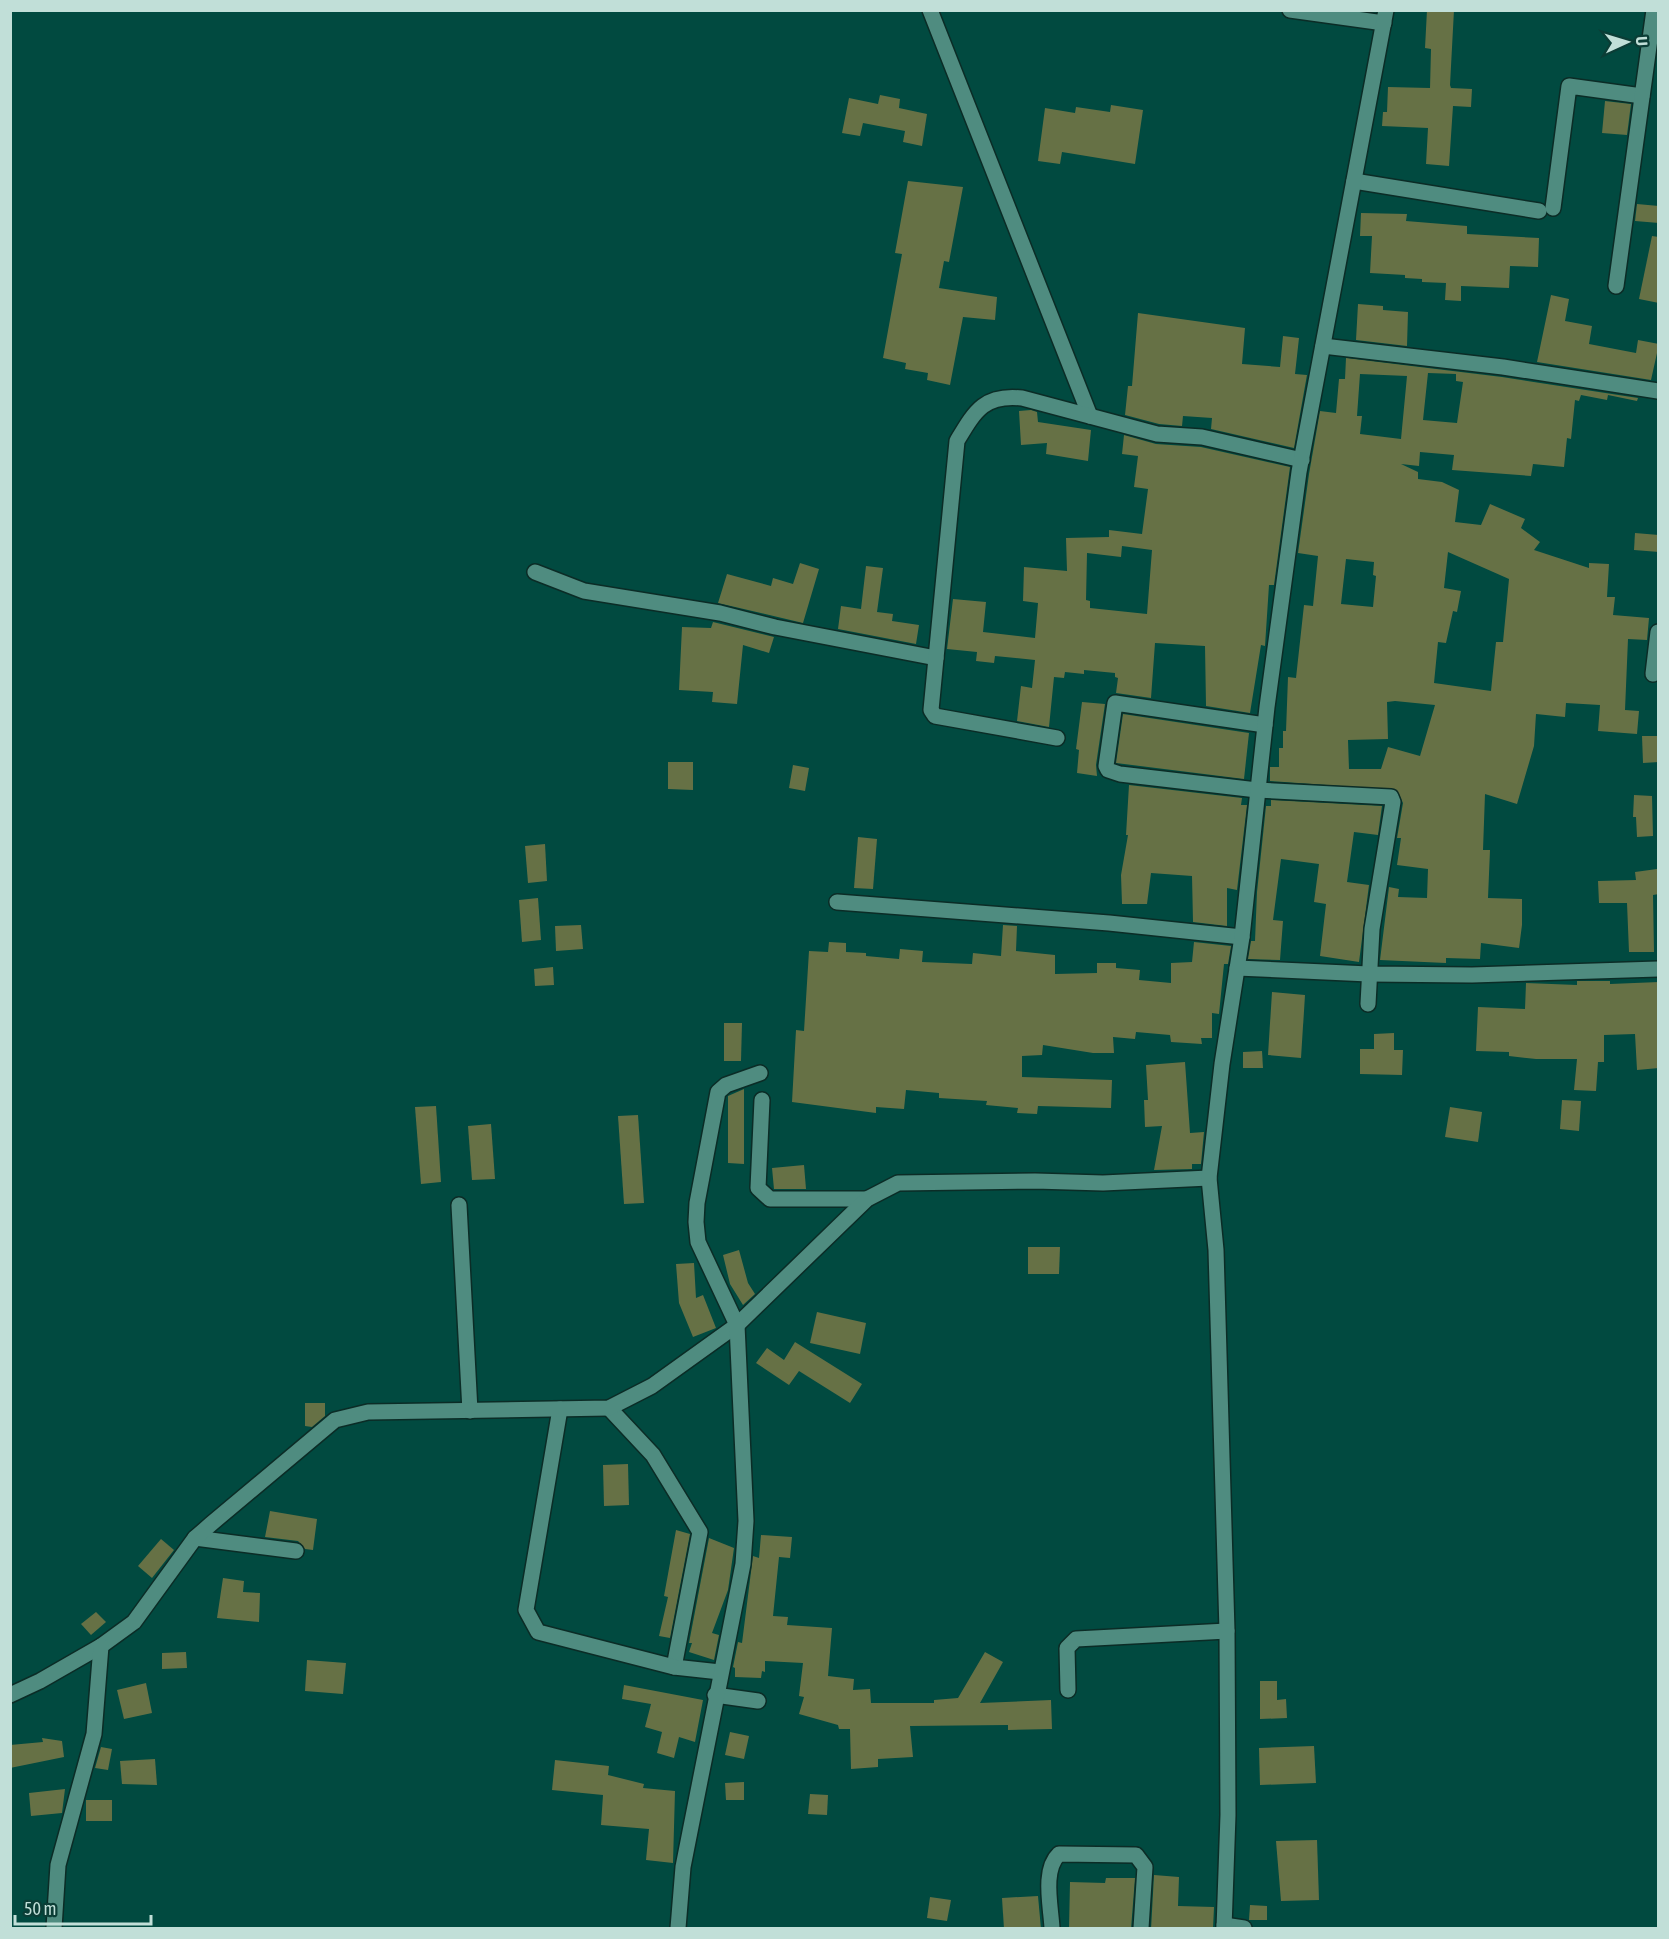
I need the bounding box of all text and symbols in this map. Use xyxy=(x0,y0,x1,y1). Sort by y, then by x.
north arrow xyxy=(1597,12,1657,72)
text: U xyxy=(1633,36,1651,46)
scale bar xyxy=(15,1888,152,1926)
text: 50 m xyxy=(24,1898,56,1919)

